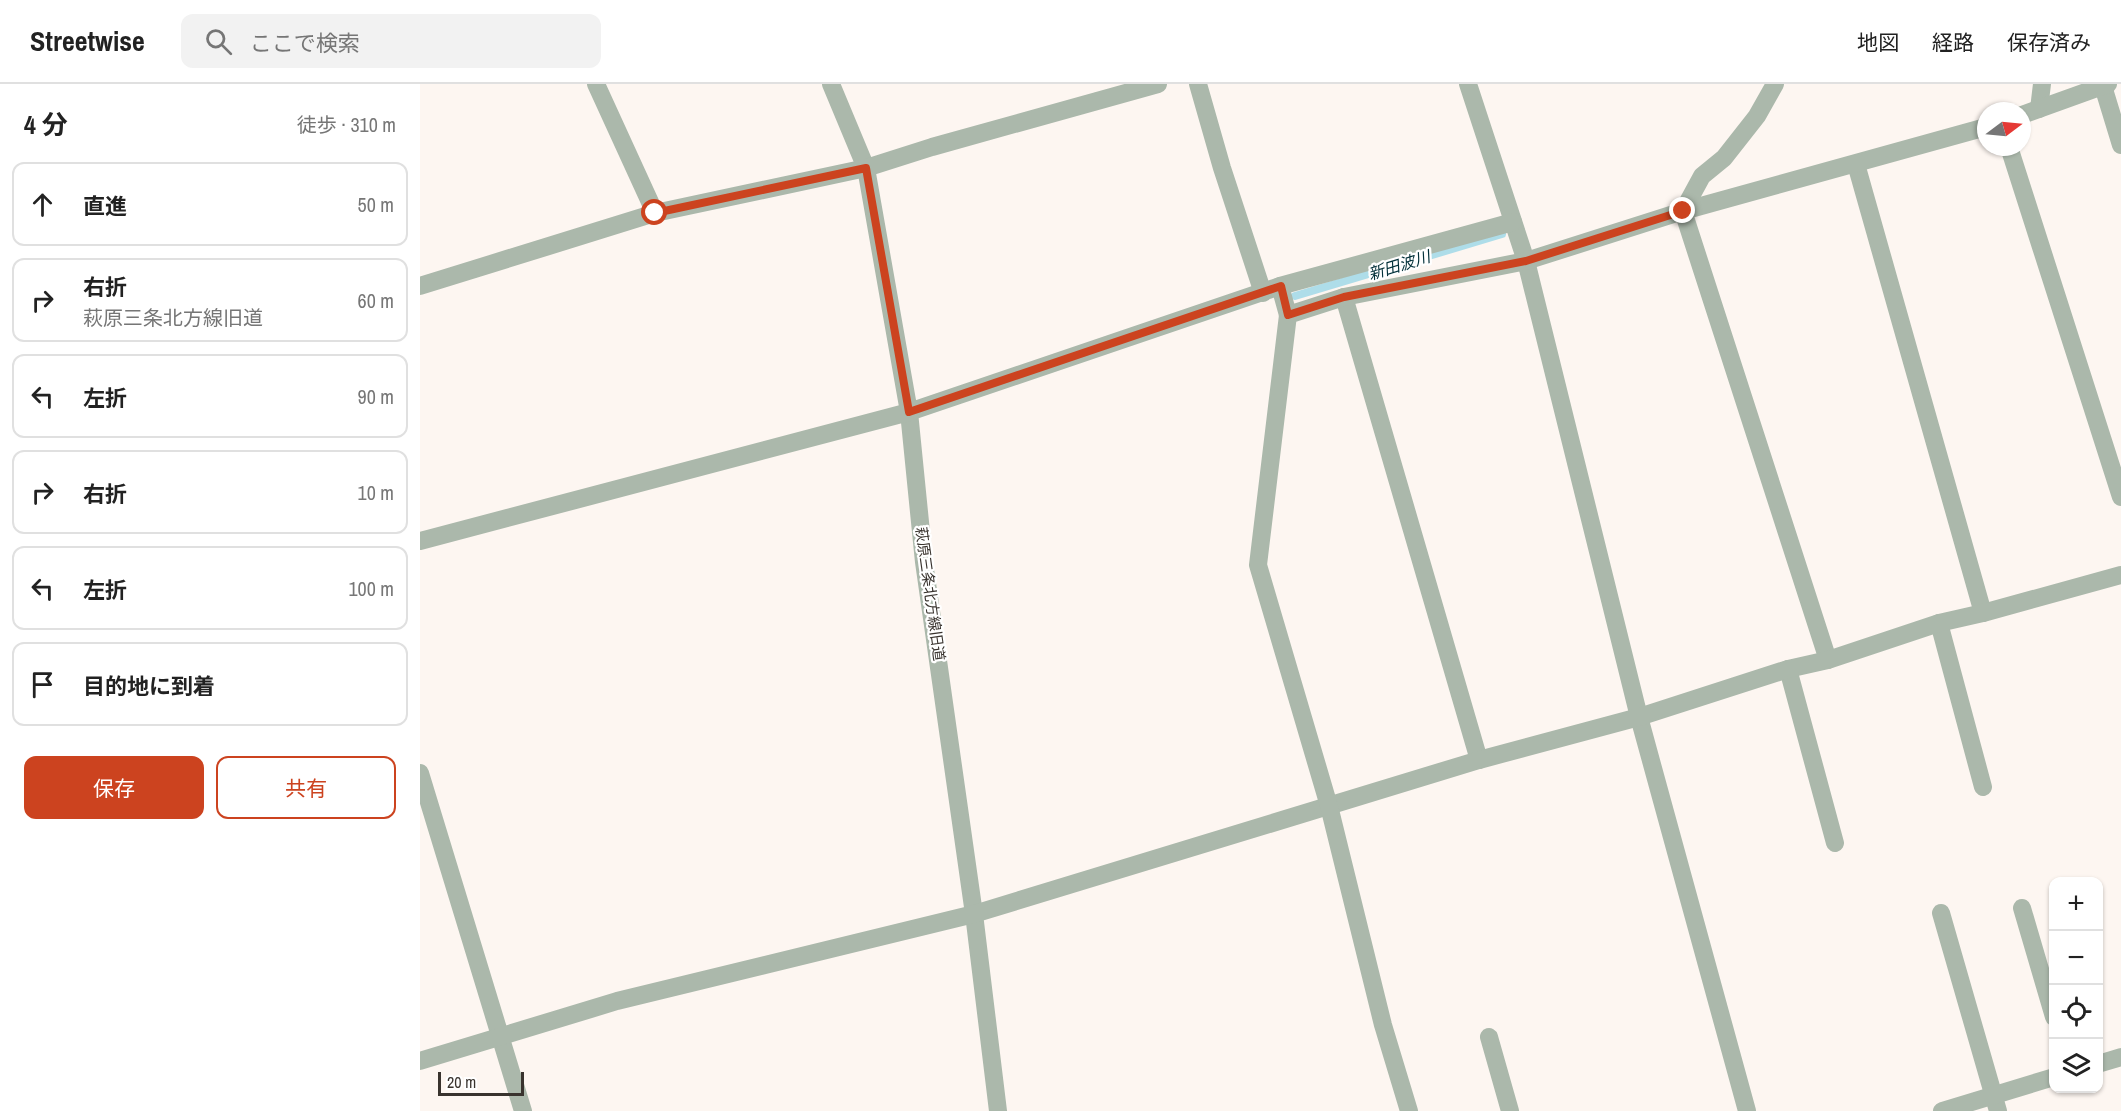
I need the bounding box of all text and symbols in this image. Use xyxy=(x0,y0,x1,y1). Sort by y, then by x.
search box xyxy=(181,14,601,68)
text: Streetwise xyxy=(30,22,145,60)
icon: search xyxy=(202,25,235,58)
text: ここで検索 xyxy=(250,28,360,58)
text: 地図 xyxy=(1857,28,1899,57)
text: 経路 xyxy=(1932,28,1974,57)
text: 保存済み xyxy=(2007,28,2091,57)
north arrow xyxy=(1977,102,2031,156)
text: 4 分 xyxy=(24,107,68,142)
text: 徒歩 · 310 m xyxy=(297,111,396,138)
icon: ahead xyxy=(26,188,59,221)
text: 直進 xyxy=(83,191,127,221)
text: 50 m xyxy=(358,191,394,218)
route end xyxy=(1669,197,1695,223)
route start xyxy=(641,199,667,225)
water label: 新田波川 xyxy=(1365,245,1435,285)
text: 右折 xyxy=(83,272,127,302)
icon: right xyxy=(26,284,59,317)
text: 60 m xyxy=(358,287,394,314)
text: 萩原三条北方線旧道 xyxy=(83,304,263,331)
icon: left xyxy=(26,380,59,413)
text: 左折 xyxy=(83,383,127,413)
text: 90 m xyxy=(358,383,394,410)
icon: right xyxy=(26,476,59,509)
text: 右折 xyxy=(83,479,127,509)
text: 10 m xyxy=(358,479,394,506)
street label: 萩原三条北方線旧道 xyxy=(911,526,950,662)
icon: left xyxy=(26,572,59,605)
text: 左折 xyxy=(83,575,127,605)
text: 100 m xyxy=(348,575,394,602)
icon: arrive xyxy=(26,668,59,701)
text: 目的地に到着 xyxy=(83,671,215,701)
button: 保存 xyxy=(24,756,204,819)
button: 共有 xyxy=(216,756,396,819)
map controls xyxy=(2049,877,2103,1093)
button: + xyxy=(2049,877,2103,931)
button: − xyxy=(2049,931,2103,985)
button: locate xyxy=(2049,985,2103,1039)
button: layers xyxy=(2049,1039,2103,1093)
scale bar xyxy=(438,1069,524,1096)
text: 20 m xyxy=(447,1071,476,1093)

